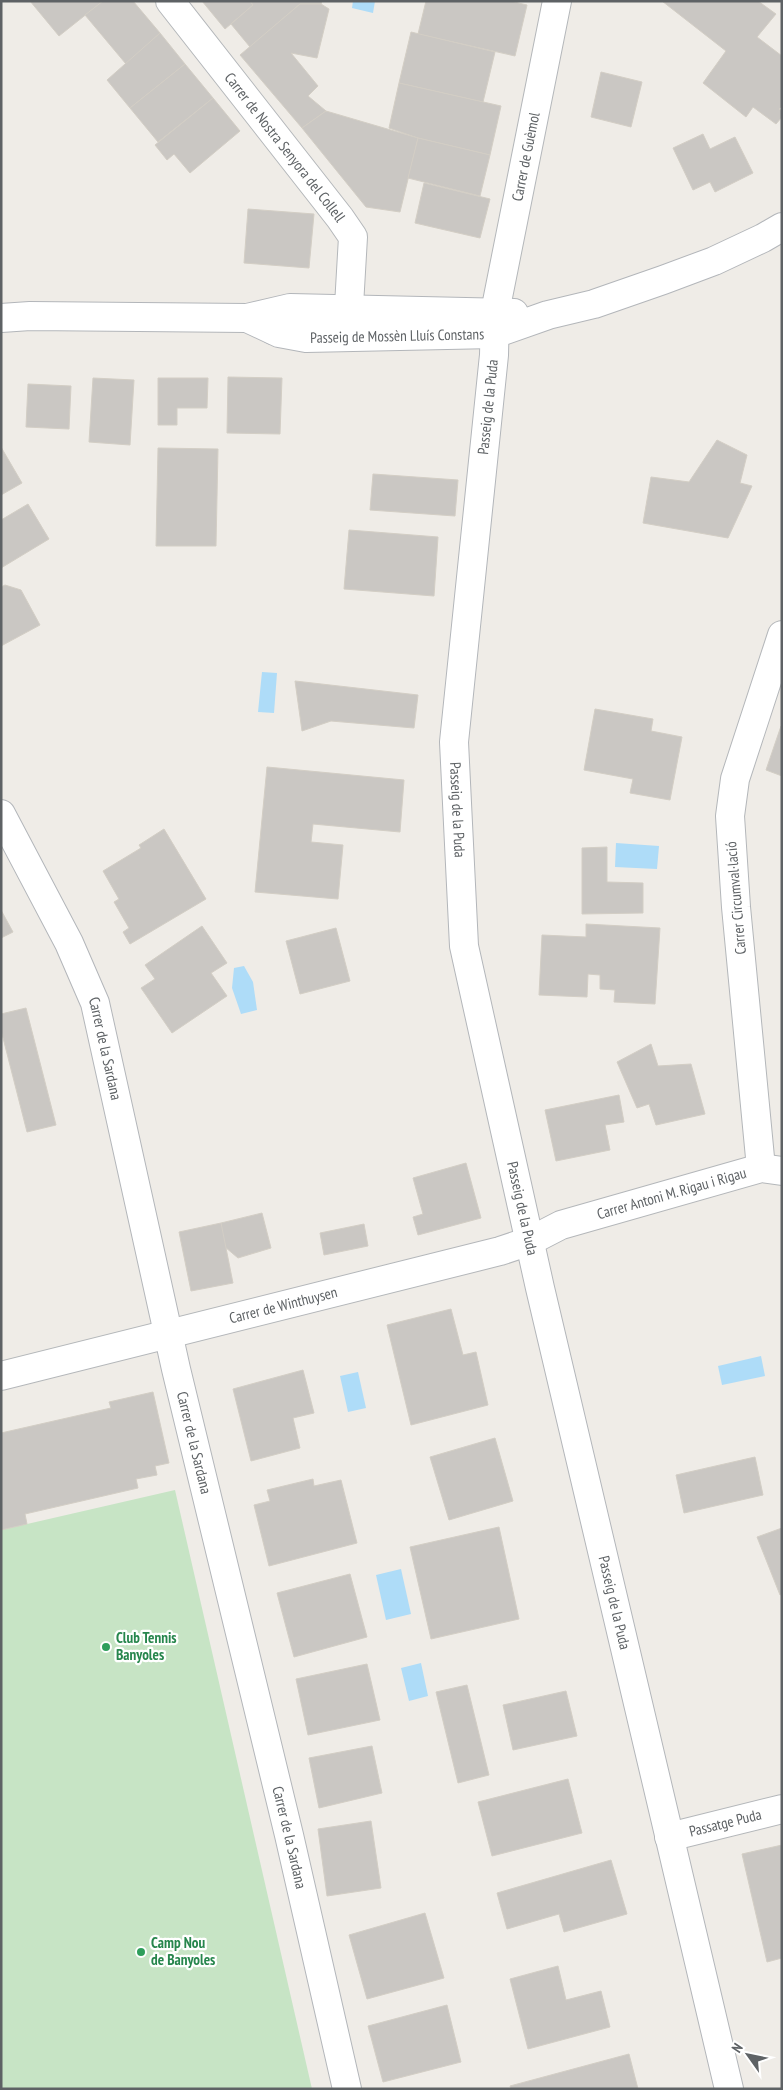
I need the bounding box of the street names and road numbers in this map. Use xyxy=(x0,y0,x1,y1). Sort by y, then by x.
street label: Carrer de Nostra Senyora del Collell xyxy=(221,69,350,226)
street label: Carrer de Guèmol xyxy=(507,110,544,203)
street label: Passeig de Mossèn Lluís Constans xyxy=(310,324,484,347)
street label: Passeig de la Puda xyxy=(473,358,502,455)
street label: Passeig de la Puda xyxy=(446,762,470,858)
street label: Carrer Circumval·lació xyxy=(721,841,750,955)
street label: Carrer de la Sardana xyxy=(85,994,126,1102)
street label: Passeig de la Puda xyxy=(503,1159,542,1257)
street label: Carrer Antoni M. Rigau i Rigau xyxy=(595,1163,748,1223)
street label: Carrer de Winthuysen xyxy=(227,1282,339,1327)
street label: Carrer de la Sardana xyxy=(173,1390,216,1496)
street label: Passeig de la Puda xyxy=(595,1554,635,1651)
street label: Carrer de la Sardana xyxy=(268,1784,311,1890)
street label: Passatge Puda xyxy=(687,1804,763,1841)

